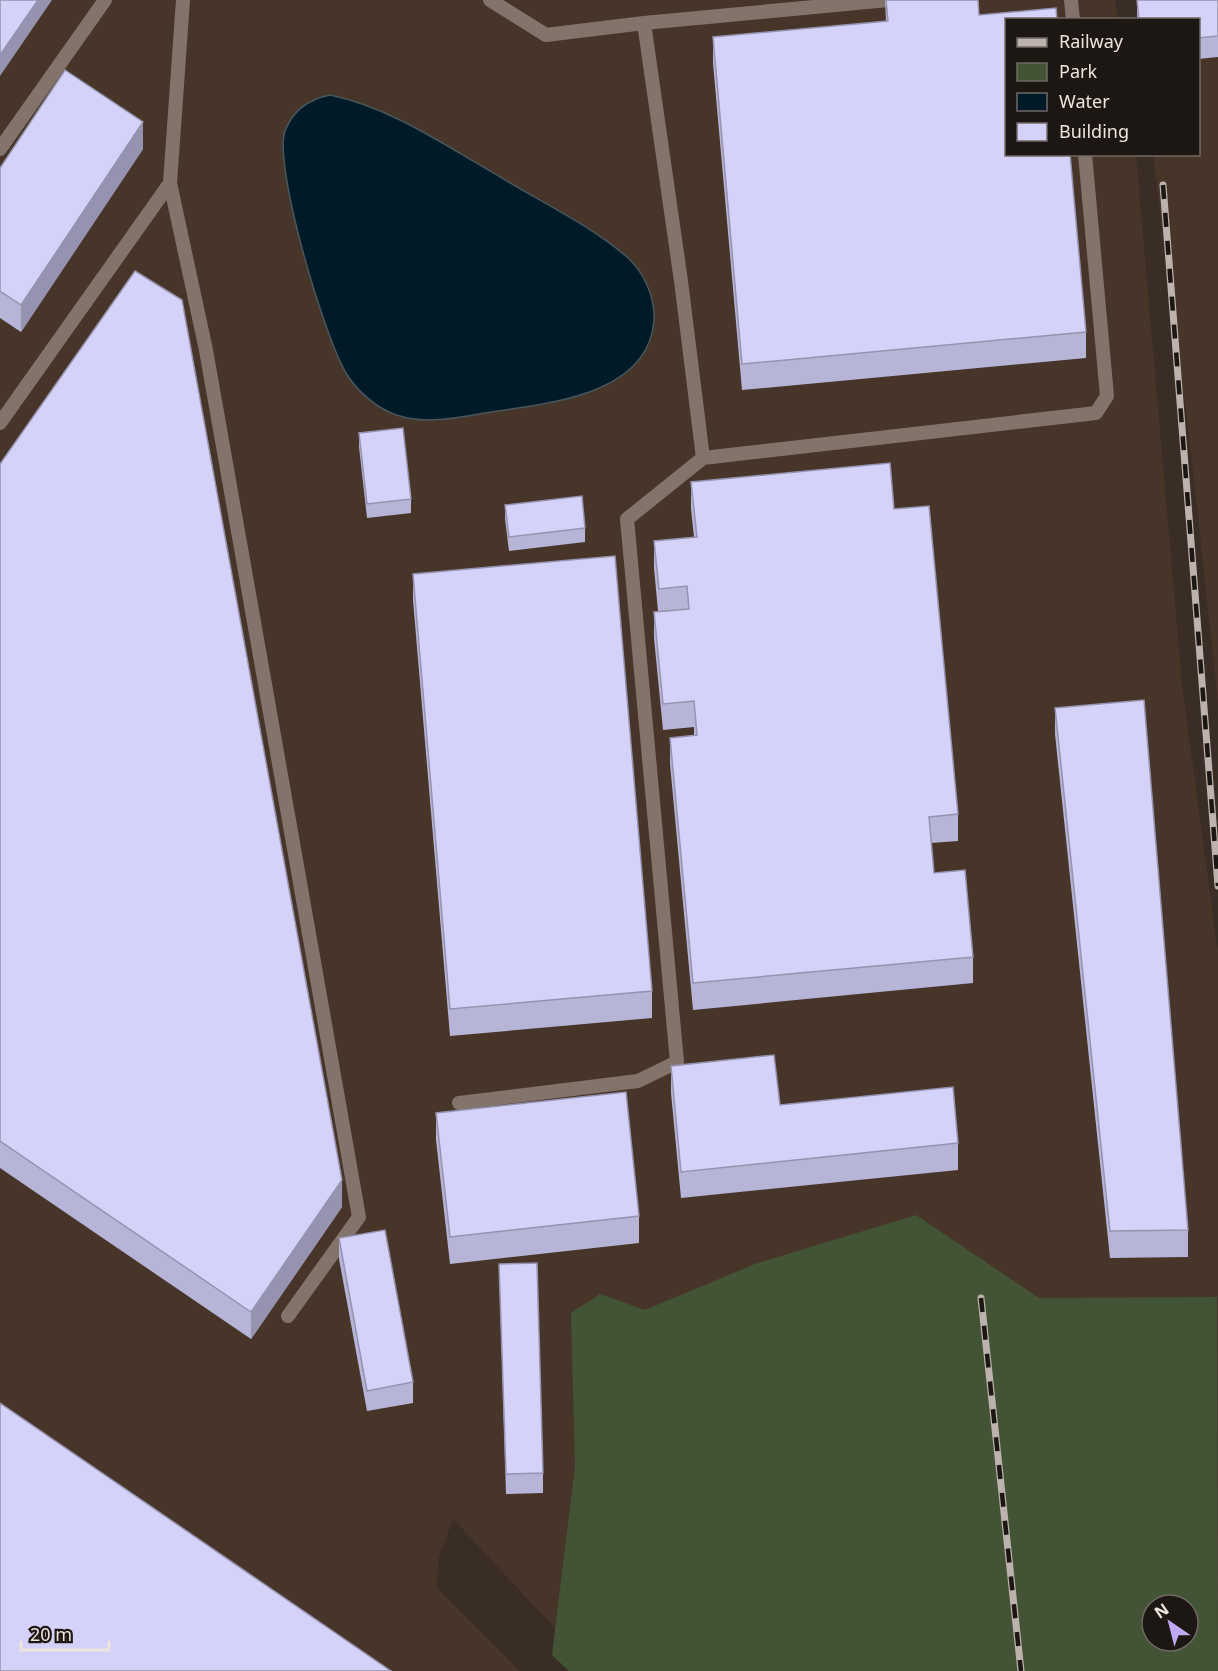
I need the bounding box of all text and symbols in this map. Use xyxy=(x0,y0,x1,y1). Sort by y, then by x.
legend xyxy=(1005,18,1200,156)
text: Railway xyxy=(1059,29,1124,53)
text: Park xyxy=(1059,59,1097,83)
text: Water xyxy=(1059,89,1110,113)
text: Building xyxy=(1059,119,1129,143)
north arrow xyxy=(1140,1593,1200,1653)
text: N xyxy=(1150,1598,1173,1623)
scale bar xyxy=(21,1614,110,1652)
text: 20 m xyxy=(30,1622,72,1646)

